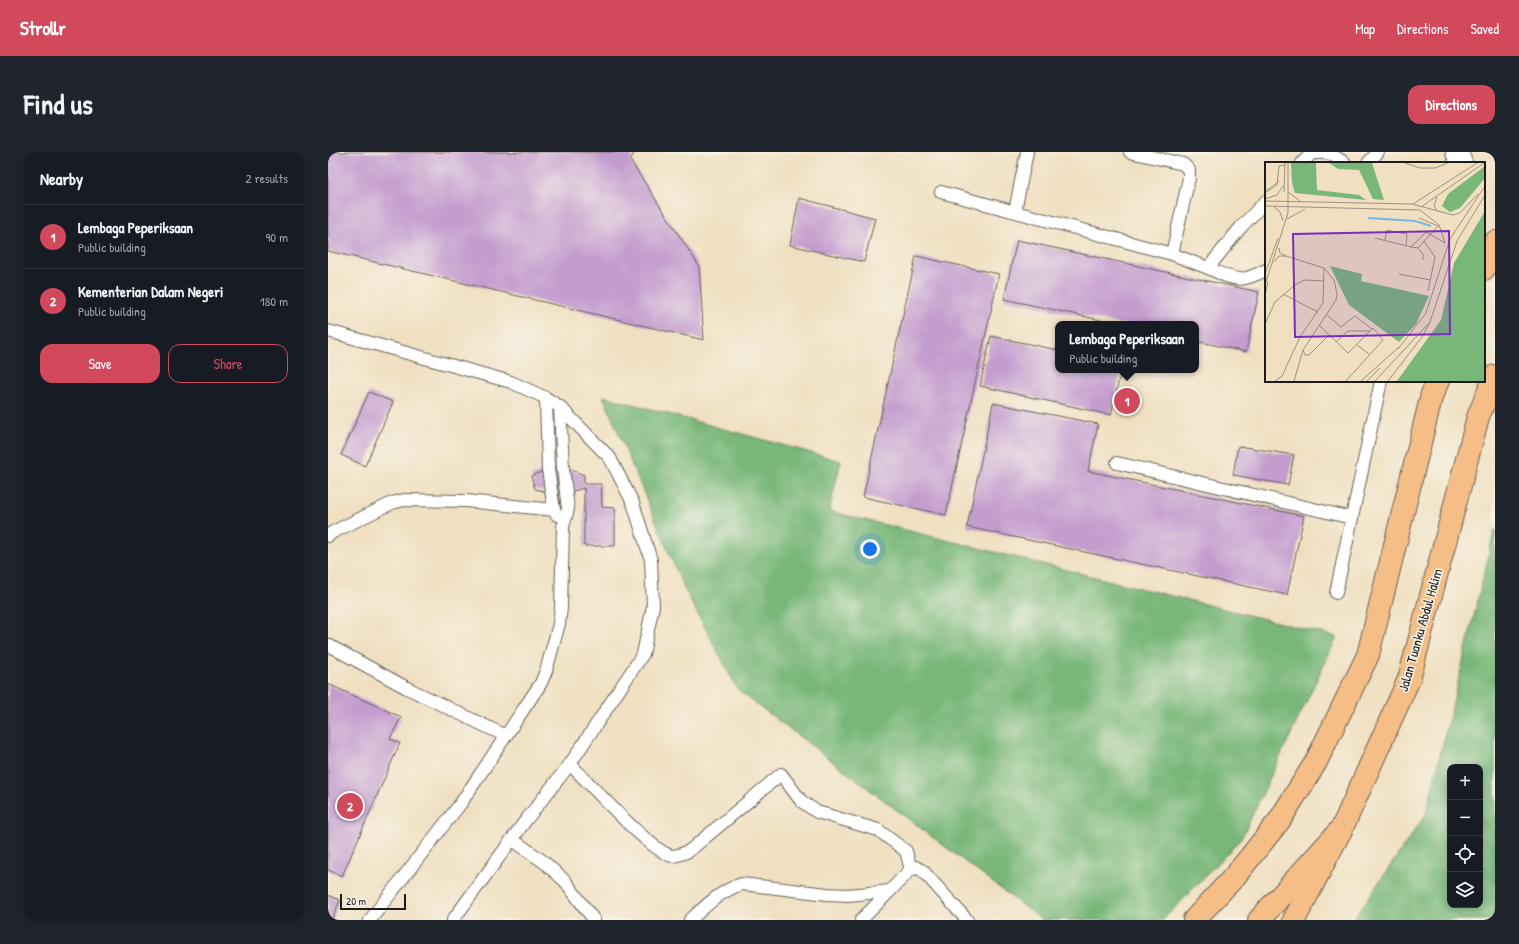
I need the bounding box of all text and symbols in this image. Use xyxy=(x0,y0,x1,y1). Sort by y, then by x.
text: Strollr xyxy=(20,15,66,41)
text: Map xyxy=(1355,19,1375,38)
text: Directions xyxy=(1397,19,1448,38)
text: Saved xyxy=(1470,19,1499,38)
text: Find us xyxy=(24,85,93,123)
button: Directions xyxy=(1408,85,1495,124)
inset map xyxy=(1265,162,1485,382)
text: Nearby xyxy=(40,167,83,190)
text: 2 results xyxy=(246,169,288,187)
text: Lembaga Peperiksaan xyxy=(78,217,193,238)
text: 1 xyxy=(51,228,55,246)
text: 90 m xyxy=(266,228,288,246)
text: Public building xyxy=(78,238,146,256)
text: Kementerian Dalam Negeri xyxy=(78,281,223,302)
text: 2 xyxy=(50,292,56,310)
text: 180 m xyxy=(260,292,288,310)
text: Public building xyxy=(78,302,146,320)
popup xyxy=(1055,321,1199,373)
text: Lembaga Peperiksaan xyxy=(1069,328,1185,349)
button: Save xyxy=(40,344,160,383)
button: Share xyxy=(168,344,288,383)
text: Public building xyxy=(1069,349,1137,367)
pin: 1 xyxy=(1114,386,1140,416)
your location xyxy=(860,539,880,559)
street label: Jalan Tuanku Abdul Halim xyxy=(1393,566,1446,694)
map controls xyxy=(1447,764,1483,908)
button: + xyxy=(1447,764,1483,800)
pin: 2 xyxy=(337,791,363,821)
button: − xyxy=(1447,800,1483,836)
button: locate xyxy=(1447,836,1483,872)
button: layers xyxy=(1447,872,1483,908)
scale bar xyxy=(340,892,406,911)
text: 20 m xyxy=(346,894,366,908)

